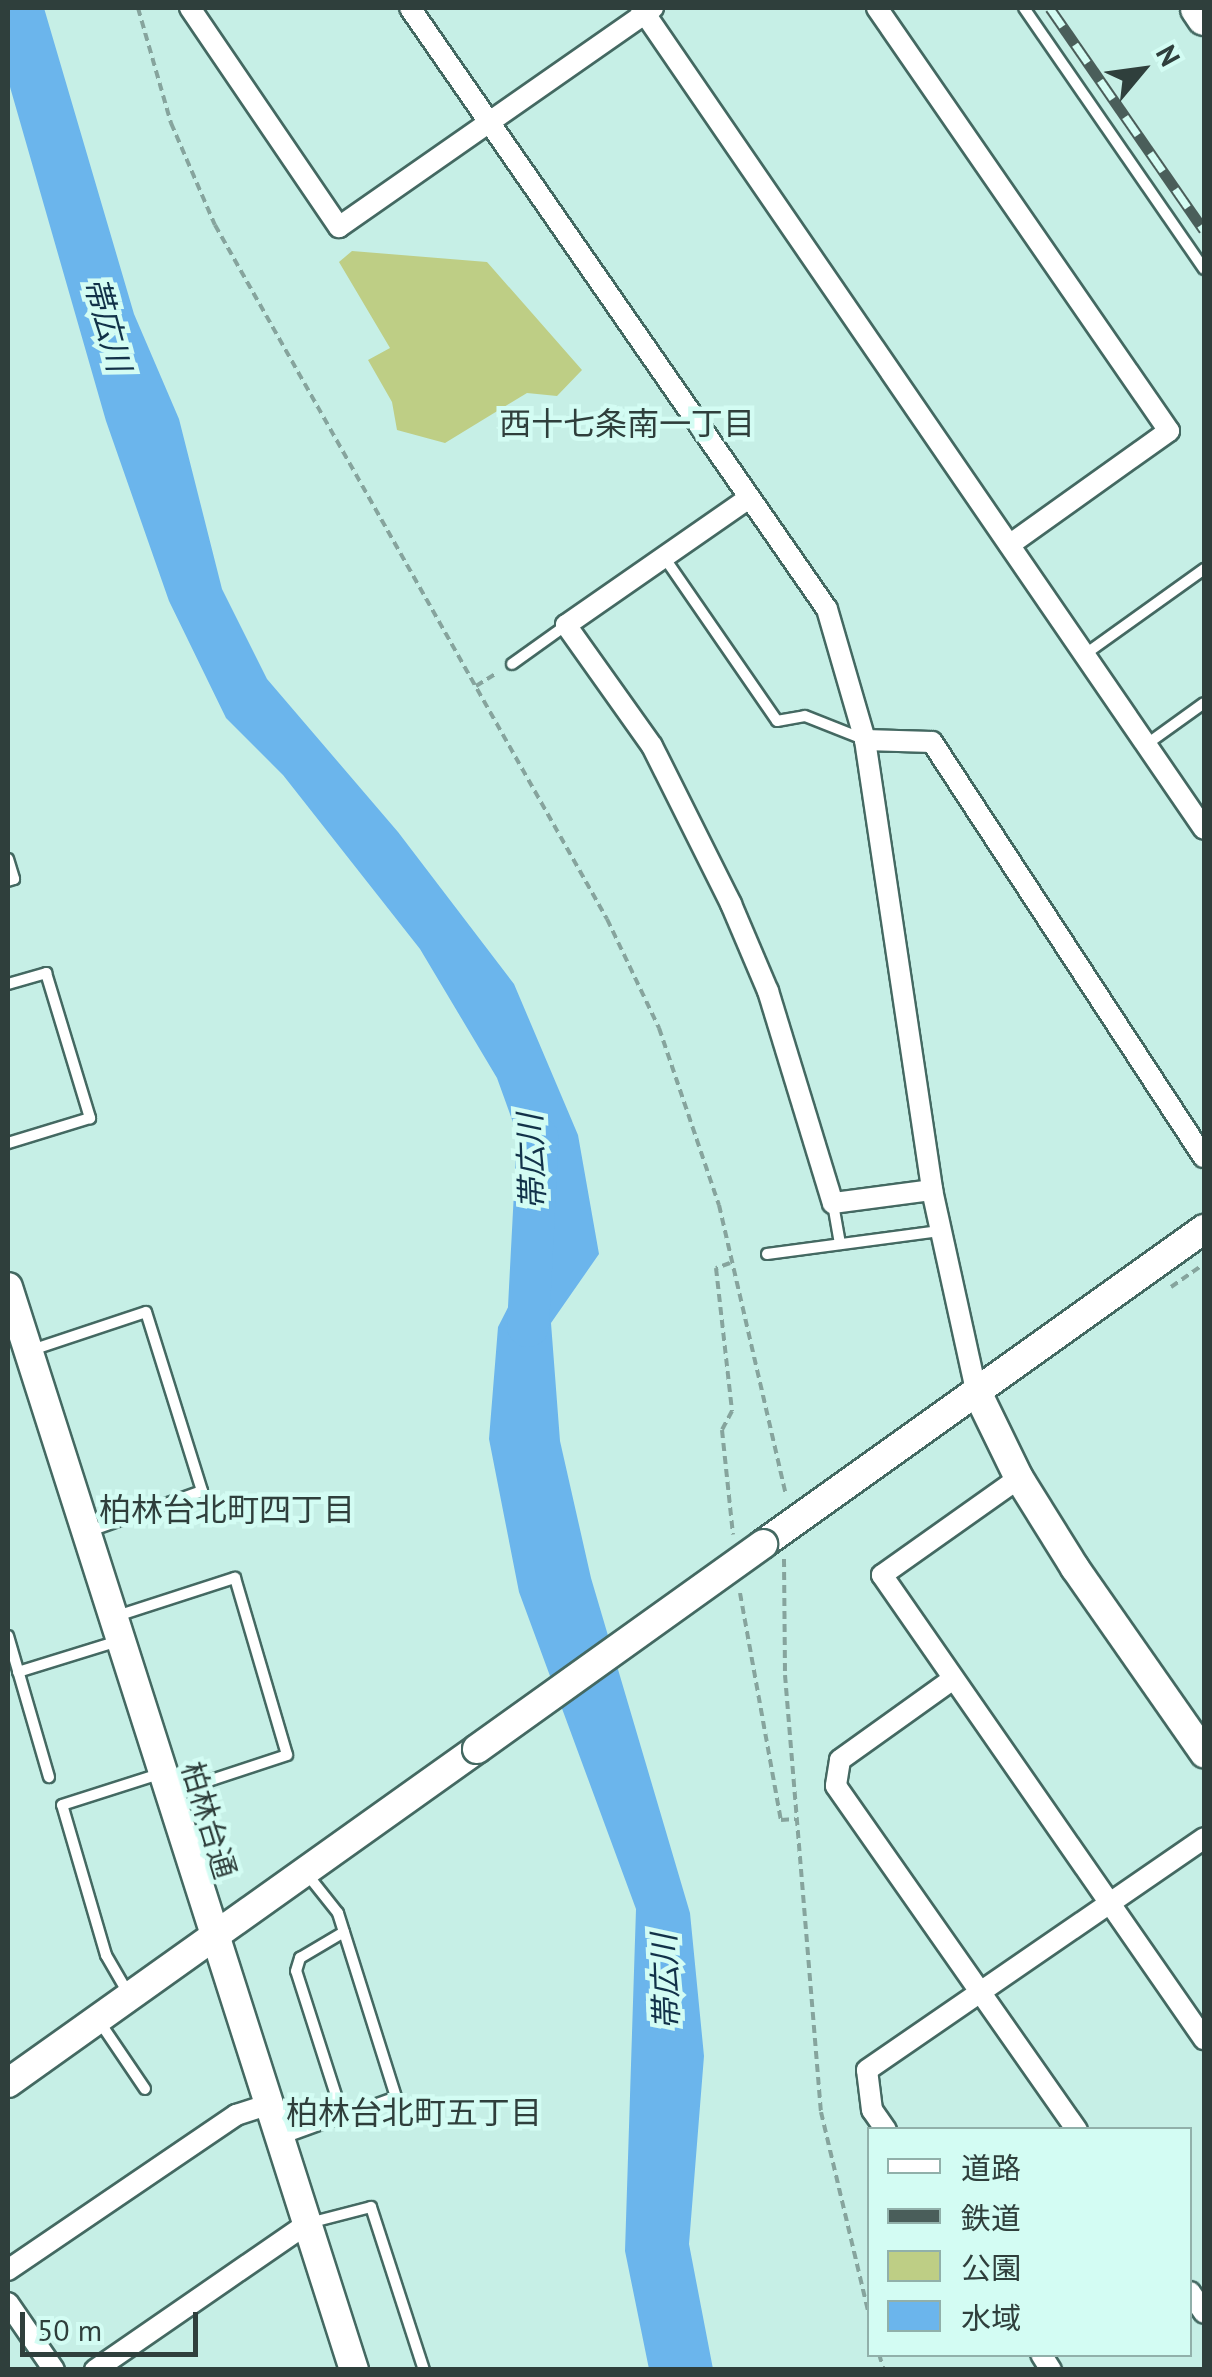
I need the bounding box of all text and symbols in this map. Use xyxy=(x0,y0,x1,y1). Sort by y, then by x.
north arrow xyxy=(1092,20,1192,120)
text: N xyxy=(1148,38,1189,72)
water label: 帯広川 xyxy=(77,273,139,375)
district label: 西十七条南一丁目 xyxy=(499,404,755,442)
water label: 帯広川 xyxy=(510,1113,552,1211)
district label: 柏林台北町四丁目 xyxy=(99,1490,355,1528)
street label: 柏林台通 xyxy=(174,1757,244,1883)
water label: 帯広川 xyxy=(644,1933,686,2031)
district label: 柏林台北町五丁目 xyxy=(286,2093,542,2131)
legend xyxy=(867,2127,1192,2357)
text: 道路 xyxy=(961,2148,1021,2187)
text: 鉄道 xyxy=(961,2198,1021,2237)
text: 公園 xyxy=(961,2248,1021,2287)
scale bar xyxy=(25,2292,202,2354)
text: 水域 xyxy=(961,2298,1021,2337)
text: 50 m xyxy=(37,2310,102,2349)

